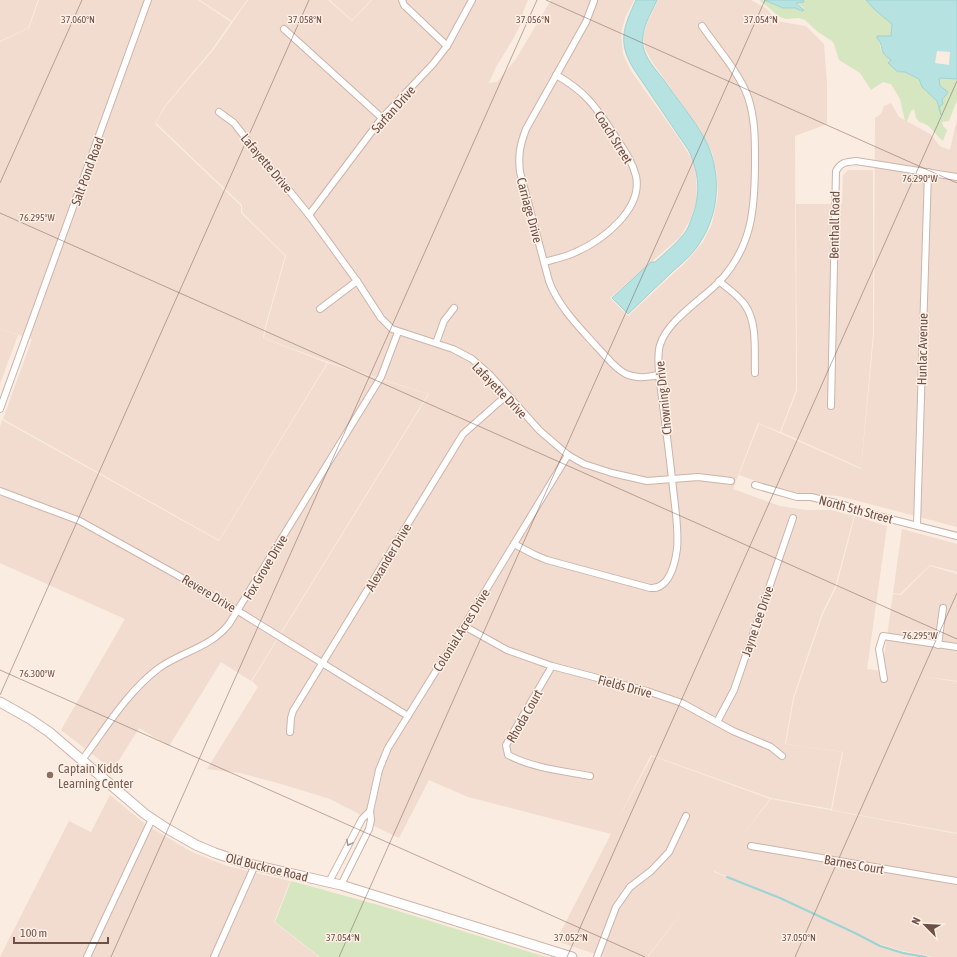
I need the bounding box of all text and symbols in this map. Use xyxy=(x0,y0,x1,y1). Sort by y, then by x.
text: 37.060°N xyxy=(61,14,95,25)
text: 37.058°N xyxy=(288,14,322,25)
text: 37.056°N xyxy=(516,14,550,25)
text: 37.054°N xyxy=(744,14,778,25)
street label: Sarfan Drive xyxy=(368,83,418,136)
street label: Coach Street xyxy=(591,108,636,167)
street label: Lafayette Drive xyxy=(238,131,296,196)
street label: Salt Pond Road xyxy=(68,135,107,208)
text: 76.290°W xyxy=(902,173,938,184)
street label: Carriage Drive xyxy=(514,176,545,244)
street label: Benthall Road xyxy=(826,191,843,259)
text: 76.295°W xyxy=(19,212,55,223)
street label: Hunlac Avenue xyxy=(914,313,931,385)
street label: Lafayette Drive xyxy=(469,359,530,422)
street label: Chowning Drive xyxy=(652,360,675,436)
street label: North 5th Street xyxy=(817,492,895,527)
street label: Alexander Drive xyxy=(362,521,414,594)
street label: Fox Grove Drive xyxy=(240,532,291,602)
street label: Revere Drive xyxy=(179,572,238,615)
street label: Jayne Lee Drive xyxy=(738,584,777,658)
street label: Colonial Acres Drive xyxy=(430,586,493,674)
text: 76.295°W xyxy=(902,630,938,641)
text: 76.300°W xyxy=(19,668,55,679)
street label: Fields Drive xyxy=(596,672,654,701)
street label: Rhoda Court xyxy=(503,687,546,745)
place label: Captain Kidds Learning Center xyxy=(58,761,133,791)
marker: Captain Kidds Learning Center xyxy=(45,770,55,780)
one-way arrow xyxy=(347,839,354,847)
street label: Old Buckroe Road xyxy=(224,850,310,885)
street label: Barnes Court xyxy=(823,852,885,877)
north arrow xyxy=(905,905,945,945)
text: N xyxy=(909,916,923,926)
scale bar xyxy=(14,919,108,945)
text: 100 m xyxy=(20,926,47,940)
text: 37.054°N xyxy=(326,932,360,943)
text: 37.052°N xyxy=(554,932,588,943)
text: 37.050°N xyxy=(782,932,816,943)

